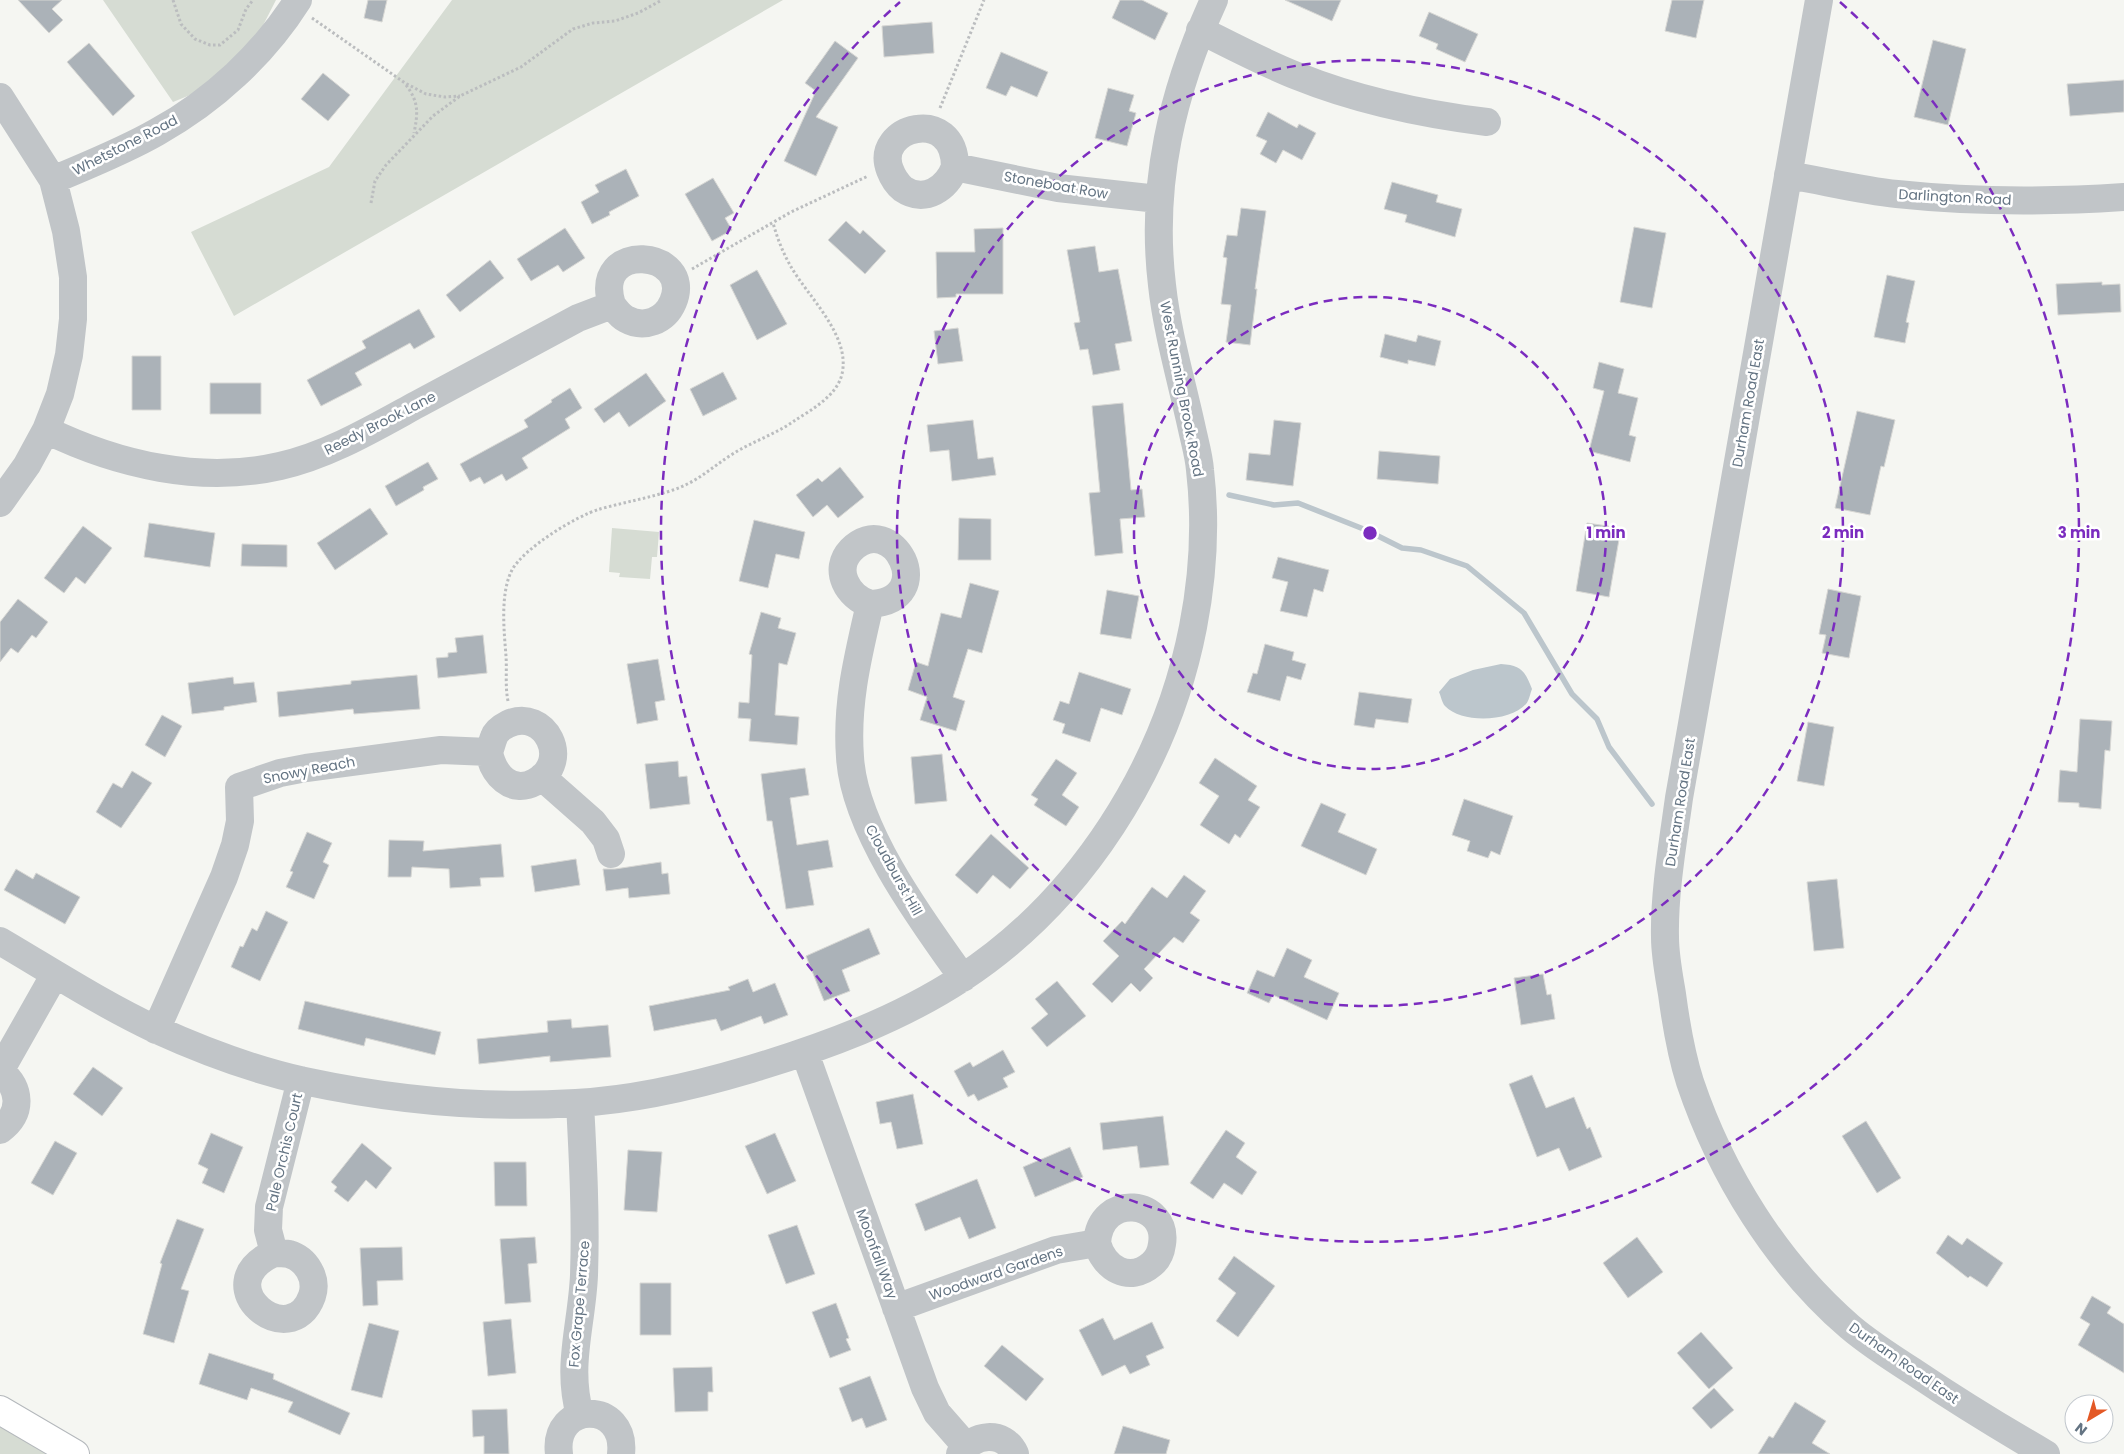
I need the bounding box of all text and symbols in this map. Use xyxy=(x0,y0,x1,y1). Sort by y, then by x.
street label: Whetstone Road xyxy=(69,110,181,180)
street label: Stoneboat Row xyxy=(1002,166,1110,204)
street label: Darlington Road xyxy=(1898,184,2012,210)
street label: West Running Brook Road xyxy=(1155,299,1209,479)
street label: Durham Road East xyxy=(1727,337,1769,469)
street label: Reedy Brook Lane xyxy=(321,386,440,460)
text: 1 min xyxy=(1586,522,1626,543)
text: 2 min xyxy=(1822,522,1864,543)
text: 3 min xyxy=(2058,522,2100,543)
centre of rings xyxy=(1361,524,1379,542)
street label: Durham Road East xyxy=(1660,736,1700,868)
street label: Snowy Reach xyxy=(261,751,357,789)
street label: Cloudburst Hill xyxy=(861,821,927,919)
street label: Pale Orchis Court xyxy=(261,1091,307,1213)
street label: Moonfall Way xyxy=(851,1206,903,1302)
street label: Fox Grape Terrace xyxy=(563,1239,595,1368)
street label: Woodward Gardens xyxy=(926,1241,1066,1305)
street label: Durham Road East xyxy=(1845,1318,1963,1408)
north arrow xyxy=(2064,1394,2114,1444)
text: N xyxy=(2071,1418,2091,1440)

